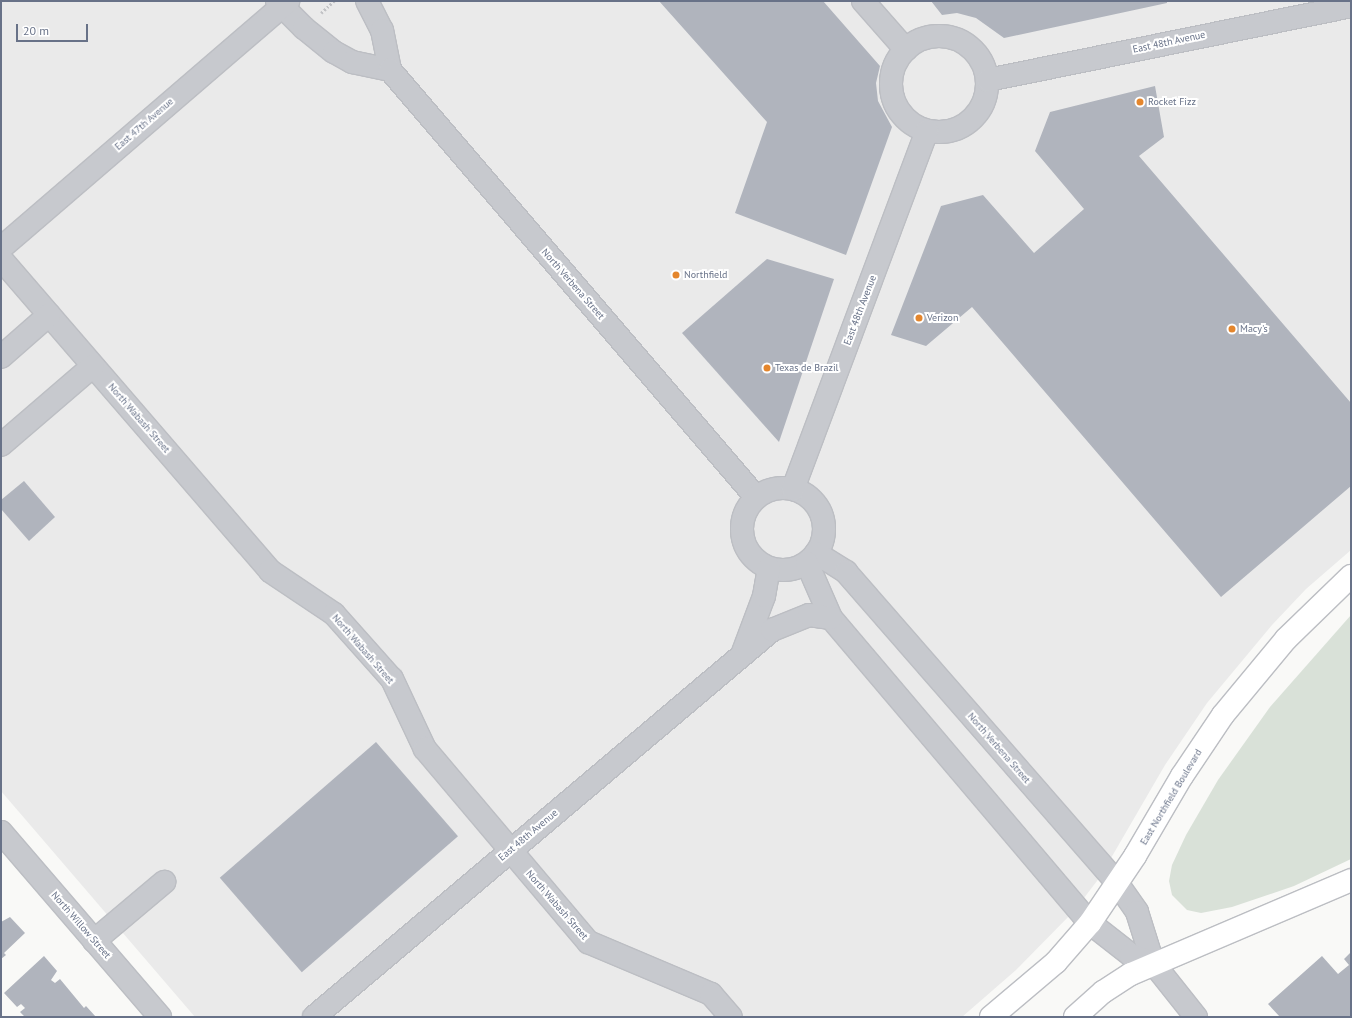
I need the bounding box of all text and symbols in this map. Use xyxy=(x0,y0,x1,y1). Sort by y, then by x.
scale bar xyxy=(18,16,90,42)
text: 20 m xyxy=(23,23,49,38)
street label: East 48th Avenue xyxy=(1131,28,1207,56)
street label: East 47th Avenue xyxy=(112,95,176,153)
place label: Rocket Fizz xyxy=(1148,96,1196,108)
marker: Rocket Fizz xyxy=(1135,97,1145,107)
street label: North Verbena Street xyxy=(539,246,607,322)
place label: Northfield xyxy=(684,269,727,281)
marker: Northfield xyxy=(671,270,681,280)
street label: East 48th Avenue xyxy=(841,273,879,347)
place label: Verizon xyxy=(927,312,958,324)
marker: Verizon xyxy=(914,313,924,323)
place label: Macy's xyxy=(1240,323,1268,335)
marker: Macy's xyxy=(1227,324,1237,334)
place label: Texas de Brazil xyxy=(775,362,839,374)
marker: Texas de Brazil xyxy=(762,363,772,373)
street label: North Wabash Street xyxy=(105,381,173,455)
street label: North Wabash Street xyxy=(329,612,397,686)
street label: North Verbena Street xyxy=(965,710,1033,786)
street label: East Northfield Boulevard xyxy=(1138,747,1204,847)
street label: East 48th Avenue xyxy=(496,807,560,863)
street label: North Wabash Street xyxy=(523,868,591,942)
street label: North Willow Street xyxy=(49,889,113,961)

